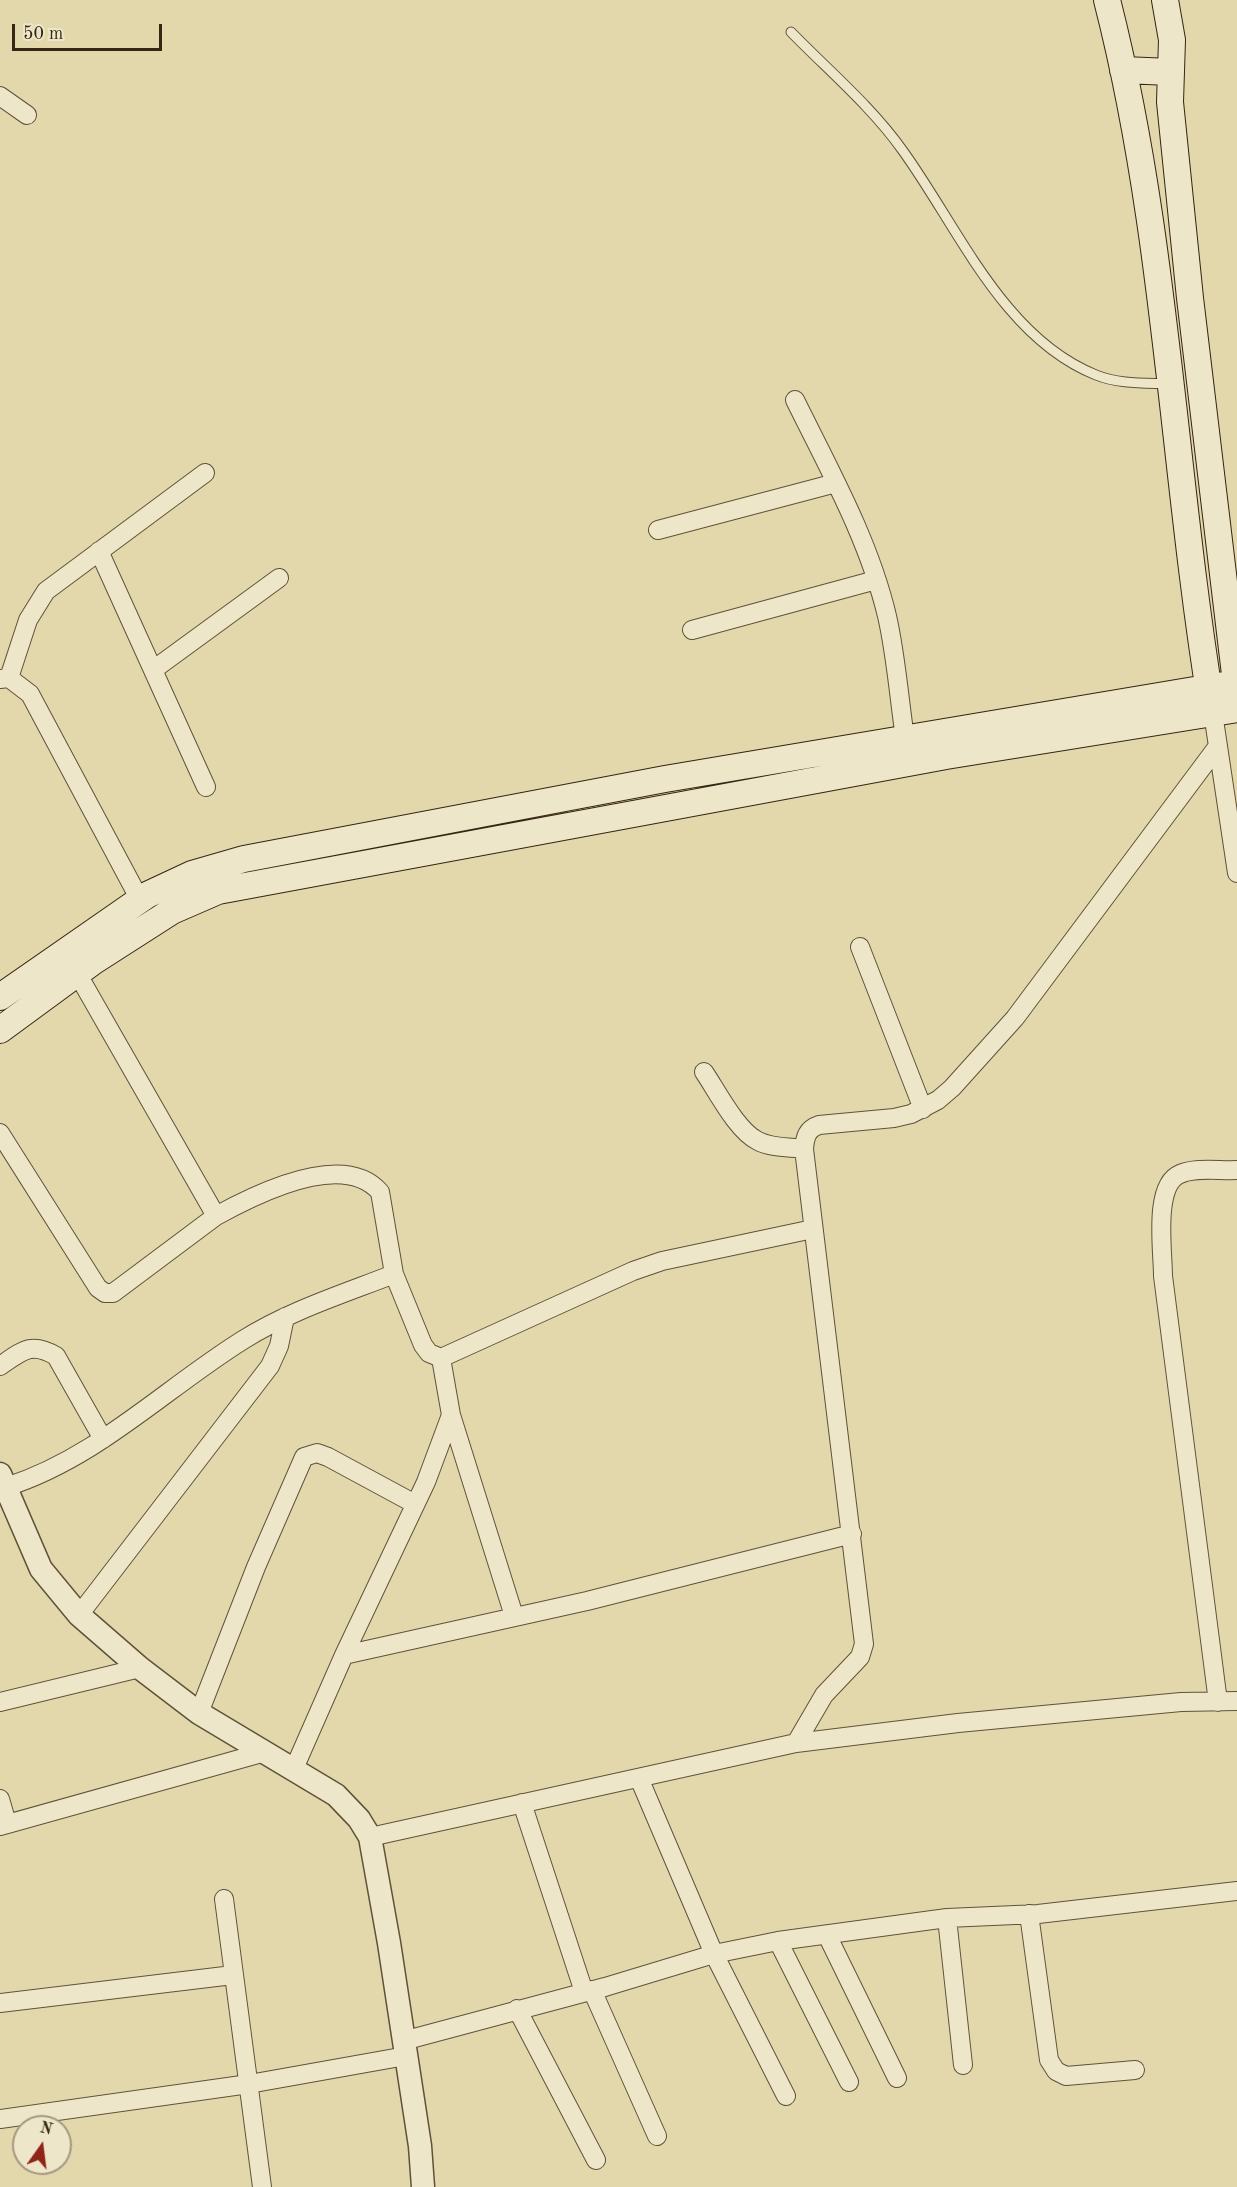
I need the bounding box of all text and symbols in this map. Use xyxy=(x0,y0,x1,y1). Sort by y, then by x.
scale bar xyxy=(15,12,165,50)
text: 50 m xyxy=(23,25,63,43)
north arrow xyxy=(12,2115,72,2175)
text: N xyxy=(38,2120,54,2139)

